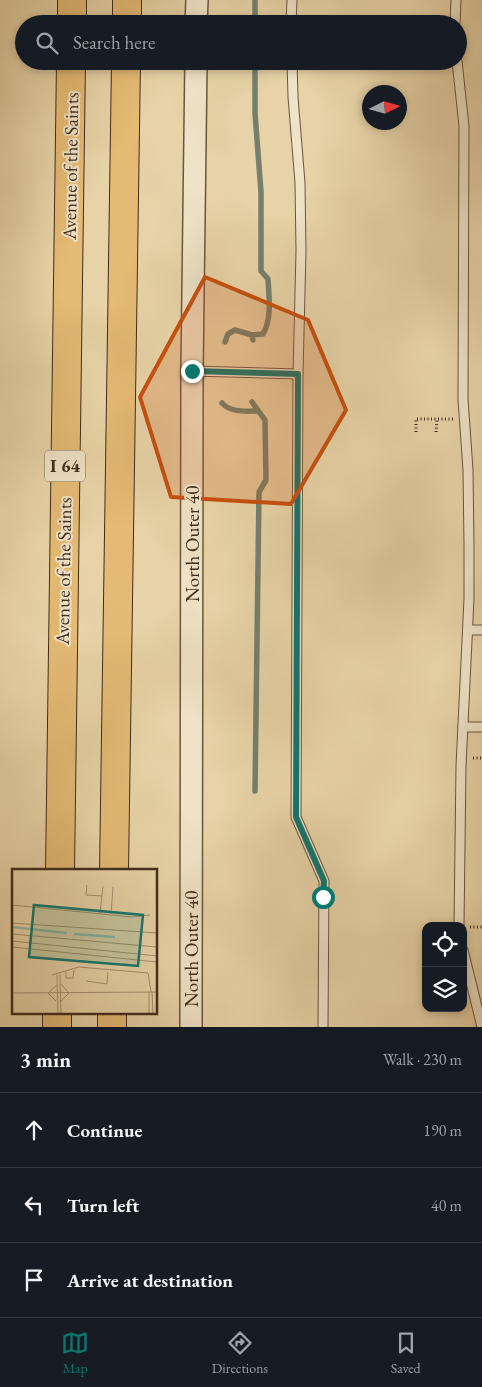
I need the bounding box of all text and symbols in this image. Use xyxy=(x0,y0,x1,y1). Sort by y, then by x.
search box xyxy=(15,15,467,70)
icon: search xyxy=(33,29,61,57)
text: Search here xyxy=(73,30,155,55)
north arrow xyxy=(362,85,407,130)
street label: Avenue of the Saints xyxy=(57,92,84,241)
route end xyxy=(181,360,204,383)
road number: I 64 xyxy=(45,451,85,482)
street label: North Outer 40 xyxy=(180,486,205,602)
street label: Avenue of the Saints xyxy=(50,497,77,646)
inset map xyxy=(12,869,158,1014)
route start xyxy=(312,886,335,909)
street label: North Outer 40 xyxy=(179,891,204,1007)
map controls xyxy=(422,922,467,1012)
button: locate xyxy=(422,922,467,967)
button: layers xyxy=(422,967,467,1012)
text: 3 min xyxy=(20,1046,71,1073)
text: Walk · 230 m xyxy=(383,1049,462,1070)
icon: ahead xyxy=(20,1116,48,1144)
text: Continue xyxy=(67,1118,142,1143)
text: 190 m xyxy=(423,1120,462,1141)
icon: left xyxy=(20,1191,48,1219)
text: Turn left xyxy=(67,1193,139,1218)
text: 40 m xyxy=(431,1195,462,1216)
icon: arrive xyxy=(20,1266,48,1294)
text: Arrive at destination xyxy=(67,1268,233,1293)
tab: Map xyxy=(61,1329,89,1377)
tab: Directions xyxy=(212,1329,268,1377)
tab: Saved xyxy=(391,1329,421,1377)

